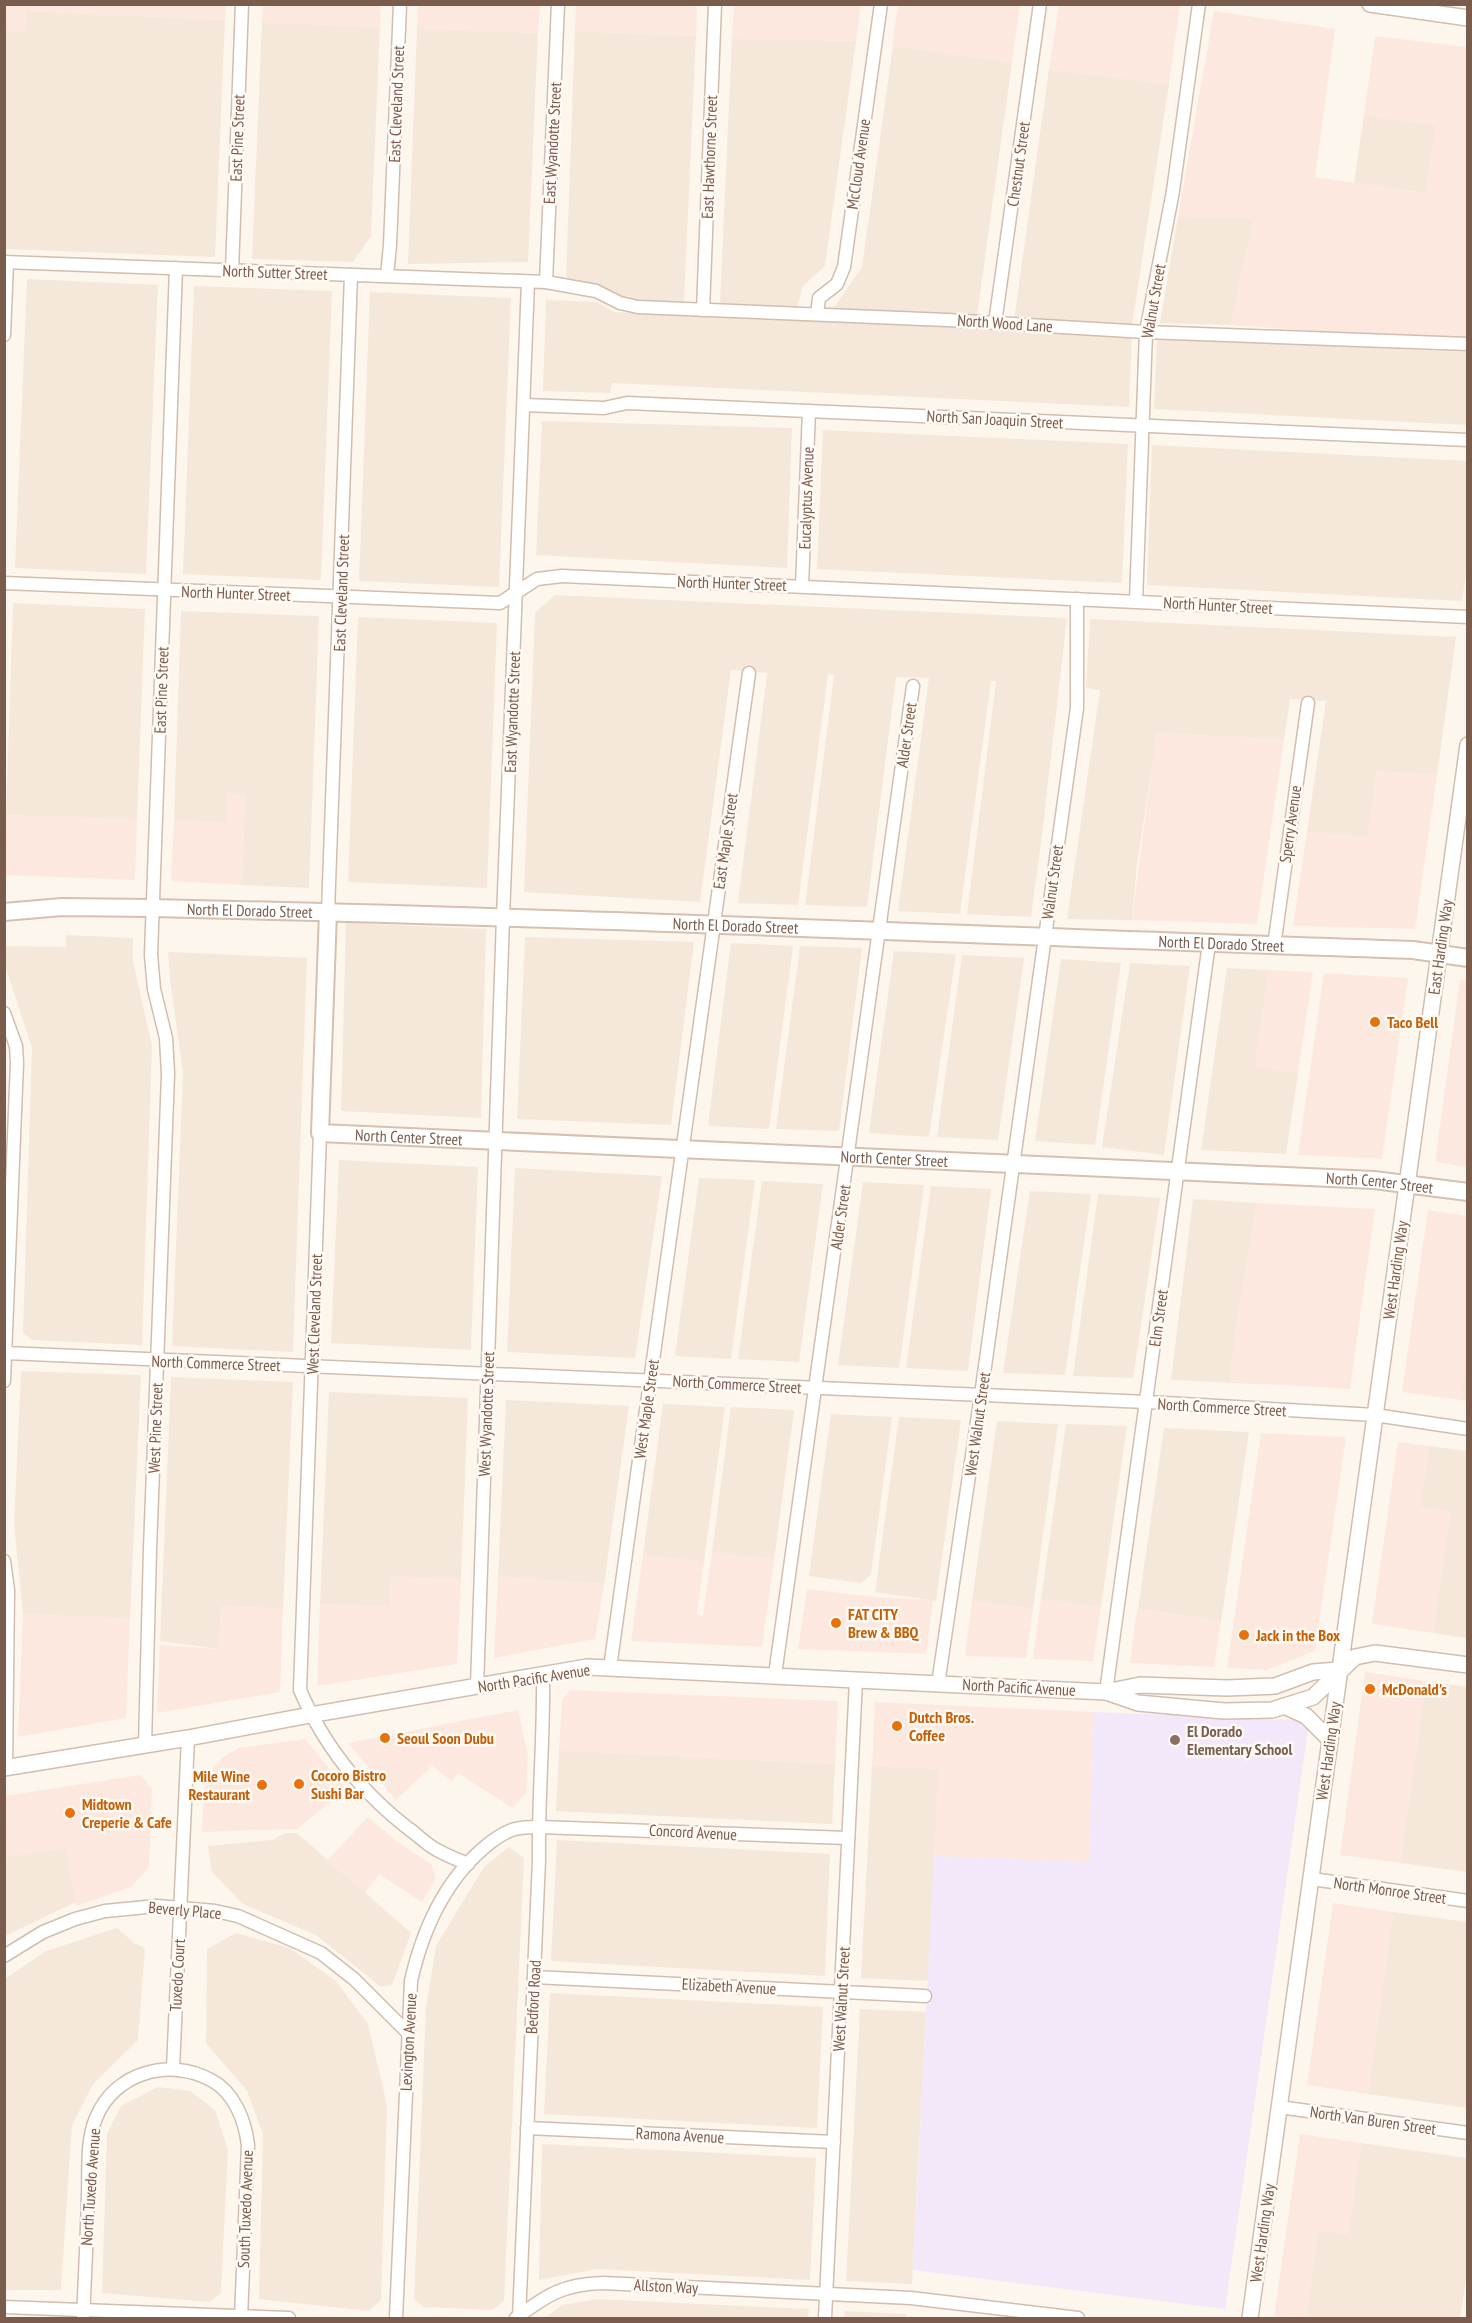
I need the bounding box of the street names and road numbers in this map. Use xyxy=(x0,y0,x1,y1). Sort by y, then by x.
street label: East Cleveland Street xyxy=(384,44,408,163)
street label: East Wyandotte Street xyxy=(539,81,565,204)
street label: East Pine Street xyxy=(225,93,249,182)
street label: East Hawthorne Street xyxy=(697,94,721,219)
street label: McCloud Avenue xyxy=(842,117,874,211)
street label: Chestnut Street xyxy=(1002,120,1034,208)
street label: North Sutter Street xyxy=(222,260,328,284)
street label: Walnut Street xyxy=(1137,262,1169,340)
street label: North Wood Lane xyxy=(957,310,1053,336)
street label: North San Joaquin Street xyxy=(926,405,1064,433)
street label: Eucalyptus Avenue xyxy=(794,446,818,550)
street label: East Cleveland Street xyxy=(329,533,353,652)
street label: North Hunter Street xyxy=(677,571,788,595)
street label: North Hunter Street xyxy=(181,581,292,605)
street label: North Hunter Street xyxy=(1163,592,1274,618)
street label: East Pine Street xyxy=(149,645,173,734)
street label: East Wyandotte Street xyxy=(500,650,524,773)
street label: Alder Street xyxy=(892,700,921,769)
street label: Sperry Avenue xyxy=(1275,784,1305,864)
street label: East Maple Street xyxy=(708,791,742,890)
street label: Walnut Street xyxy=(1037,843,1067,921)
street label: East Harding Way xyxy=(1423,898,1457,996)
street label: North El Dorado Street xyxy=(187,899,313,922)
street label: North El Dorado Street xyxy=(672,913,799,938)
street label: North El Dorado Street xyxy=(1158,931,1285,956)
street label: North Center Street xyxy=(355,1125,464,1149)
street label: North Center Street xyxy=(840,1146,949,1171)
street label: North Center Street xyxy=(1326,1168,1435,1198)
street label: Alder Street xyxy=(826,1182,855,1251)
street label: West Harding Way xyxy=(1378,1219,1412,1321)
street label: West Cleveland Street xyxy=(302,1253,326,1375)
street label: Elm Street xyxy=(1144,1288,1172,1348)
street label: West Wyandotte Street xyxy=(474,1350,498,1477)
street label: North Commerce Street xyxy=(151,1351,282,1375)
street label: West Maple Street xyxy=(629,1357,663,1460)
street label: West Walnut Street xyxy=(960,1370,994,1477)
street label: North Commerce Street xyxy=(672,1371,803,1397)
street label: West Pine Street xyxy=(143,1382,167,1474)
street label: North Commerce Street xyxy=(1157,1394,1288,1420)
street label: North Pacific Avenue xyxy=(476,1659,592,1697)
street label: North Pacific Avenue xyxy=(962,1674,1076,1700)
street label: West Harding Way xyxy=(1311,1700,1345,1802)
street label: Concord Avenue xyxy=(649,1820,737,1844)
street label: North Monroe Street xyxy=(1332,1872,1448,1908)
street label: Beverly Place xyxy=(148,1897,222,1923)
street label: Tuxedo Court xyxy=(165,1938,189,2012)
street label: West Walnut Street xyxy=(828,1945,854,2052)
street label: Bedford Road xyxy=(521,1959,545,2034)
street label: Elizabeth Avenue xyxy=(681,1974,777,1998)
street label: Lexington Avenue xyxy=(395,1993,421,2091)
street label: North Van Buren Street xyxy=(1309,2101,1438,2139)
street label: Ramona Avenue xyxy=(635,2123,725,2147)
street label: North Tuxedo Avenue xyxy=(76,2128,104,2246)
street label: South Tuxedo Avenue xyxy=(233,2150,257,2268)
street label: West Harding Way xyxy=(1245,2182,1279,2284)
street label: Allston Way xyxy=(633,2274,699,2298)

